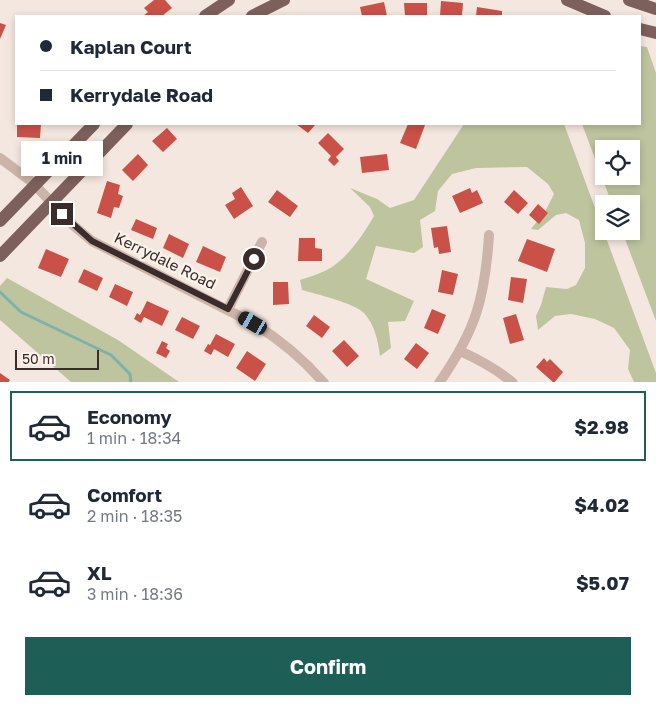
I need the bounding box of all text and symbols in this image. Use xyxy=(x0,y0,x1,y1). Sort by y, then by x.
text: Kaplan Court xyxy=(70,35,192,58)
text: Kerrydale Road xyxy=(70,83,213,106)
map controls xyxy=(595,140,640,240)
button: locate xyxy=(595,140,640,185)
callout: 1 min xyxy=(21,142,103,176)
text: 1 min xyxy=(42,148,82,168)
button: layers xyxy=(595,195,640,240)
route end xyxy=(51,203,73,225)
street label: Kerrydale Road xyxy=(112,228,219,292)
route start xyxy=(243,248,265,270)
car xyxy=(236,309,269,337)
scale bar xyxy=(15,348,99,371)
text: 50 m xyxy=(22,350,55,367)
icon: car xyxy=(27,404,72,449)
text: Economy xyxy=(87,405,172,428)
text: $2.98 xyxy=(574,415,629,438)
text: 1 min · 18:34 xyxy=(87,428,181,448)
icon: car xyxy=(27,482,72,527)
text: Comfort xyxy=(87,483,162,506)
text: $4.02 xyxy=(574,493,629,516)
text: 2 min · 18:35 xyxy=(87,506,182,526)
icon: car xyxy=(27,560,72,605)
text: XL xyxy=(87,561,112,584)
text: $5.07 xyxy=(576,571,629,594)
text: 3 min · 18:36 xyxy=(87,584,183,604)
button: Confirm xyxy=(25,637,631,695)

